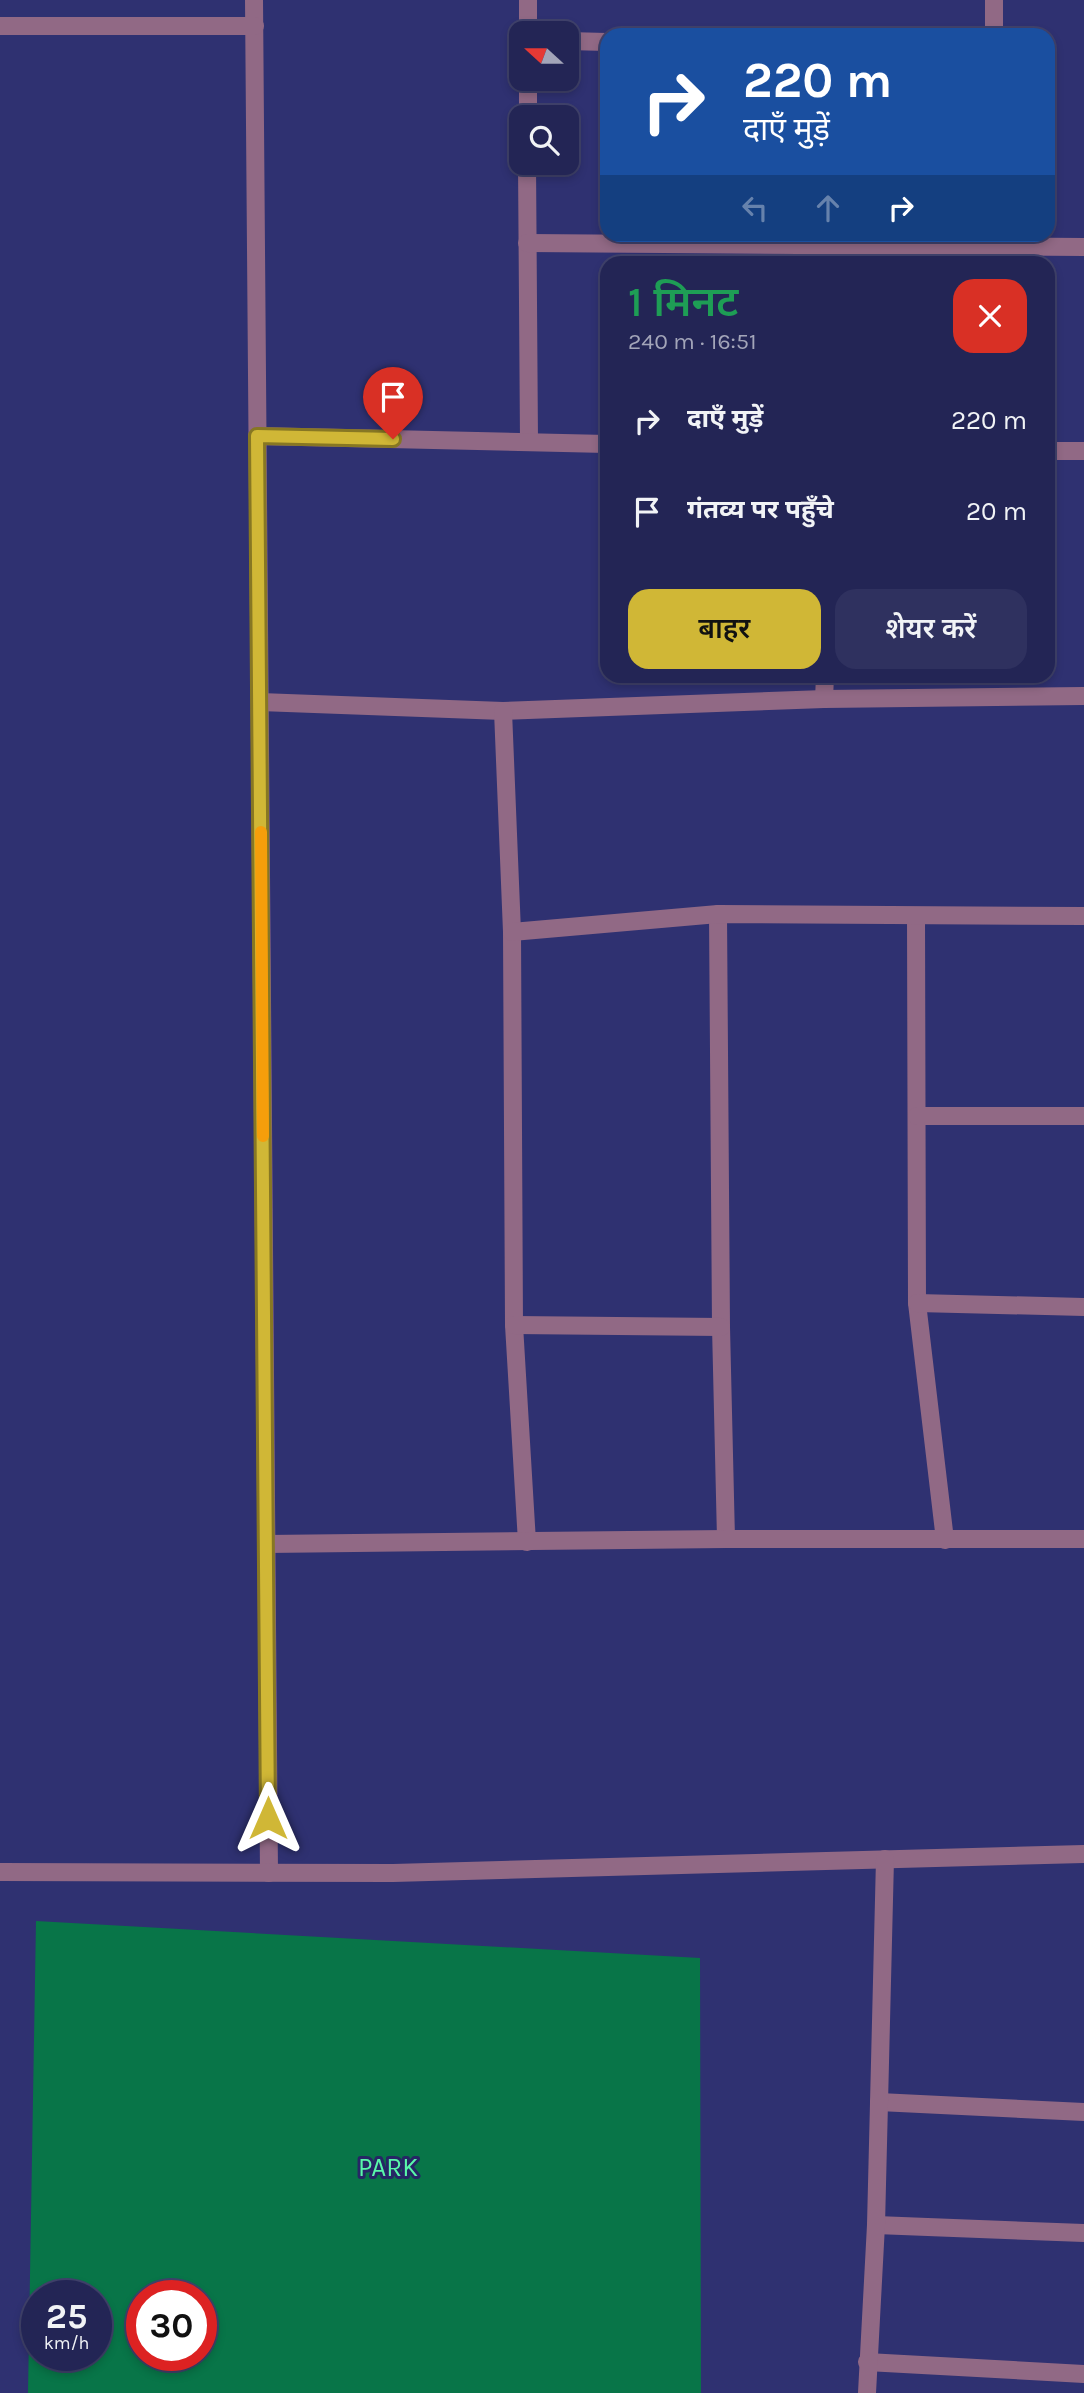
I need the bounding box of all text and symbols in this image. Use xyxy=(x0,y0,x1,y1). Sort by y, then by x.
north arrow xyxy=(509,21,579,91)
map controls xyxy=(509,21,579,175)
text: 220 m xyxy=(743,52,892,109)
icon: right xyxy=(628,56,719,147)
button: search xyxy=(509,105,579,175)
text: दाएँ मुड़ें xyxy=(743,111,830,148)
icon: left xyxy=(736,189,774,227)
icon: ahead xyxy=(809,189,847,227)
icon: right xyxy=(882,189,920,227)
text: 1 मिनट xyxy=(628,277,738,327)
button: close xyxy=(953,279,1027,353)
text: 240 m · 16:51 xyxy=(628,328,757,355)
pin xyxy=(363,367,423,439)
icon: arrive xyxy=(374,378,412,416)
icon: right xyxy=(628,402,666,440)
text: दाएँ मुड़ें xyxy=(687,403,763,434)
text: 220 m xyxy=(951,405,1027,436)
icon: arrive xyxy=(628,493,666,531)
text: गंतव्य पर पहुँचे xyxy=(687,494,834,525)
text: 20 m xyxy=(966,496,1027,527)
button: बाहर xyxy=(628,589,821,669)
button: शेयर करें xyxy=(835,589,1027,669)
position arrow xyxy=(231,1781,305,1855)
park label: PARK xyxy=(358,2152,418,2183)
speed limit sign: 30 xyxy=(126,2280,217,2371)
text: 25 xyxy=(46,2296,87,2337)
text: km/h xyxy=(44,2332,89,2354)

